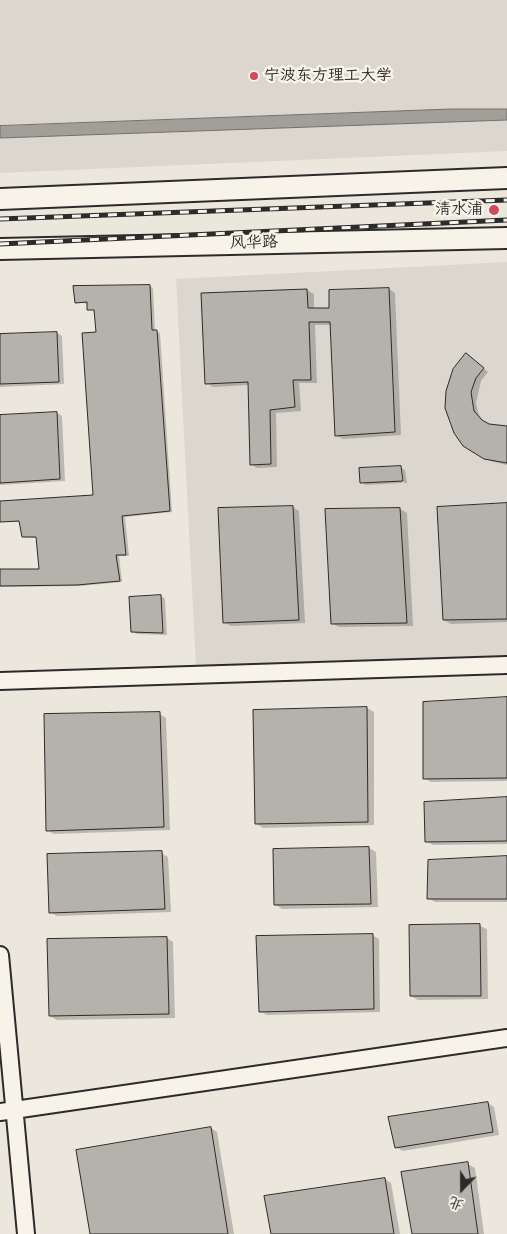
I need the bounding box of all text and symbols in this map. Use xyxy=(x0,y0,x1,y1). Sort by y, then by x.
place label: 宁波东方理工大学 xyxy=(264,66,392,86)
marker: 宁波东方理工大学 xyxy=(248,70,260,82)
place label: 清水浦 xyxy=(435,200,483,220)
marker: 清水浦 xyxy=(487,203,501,217)
street label: 风华路 xyxy=(230,233,278,253)
north arrow xyxy=(437,1164,487,1214)
text: 北 xyxy=(447,1193,466,1214)

